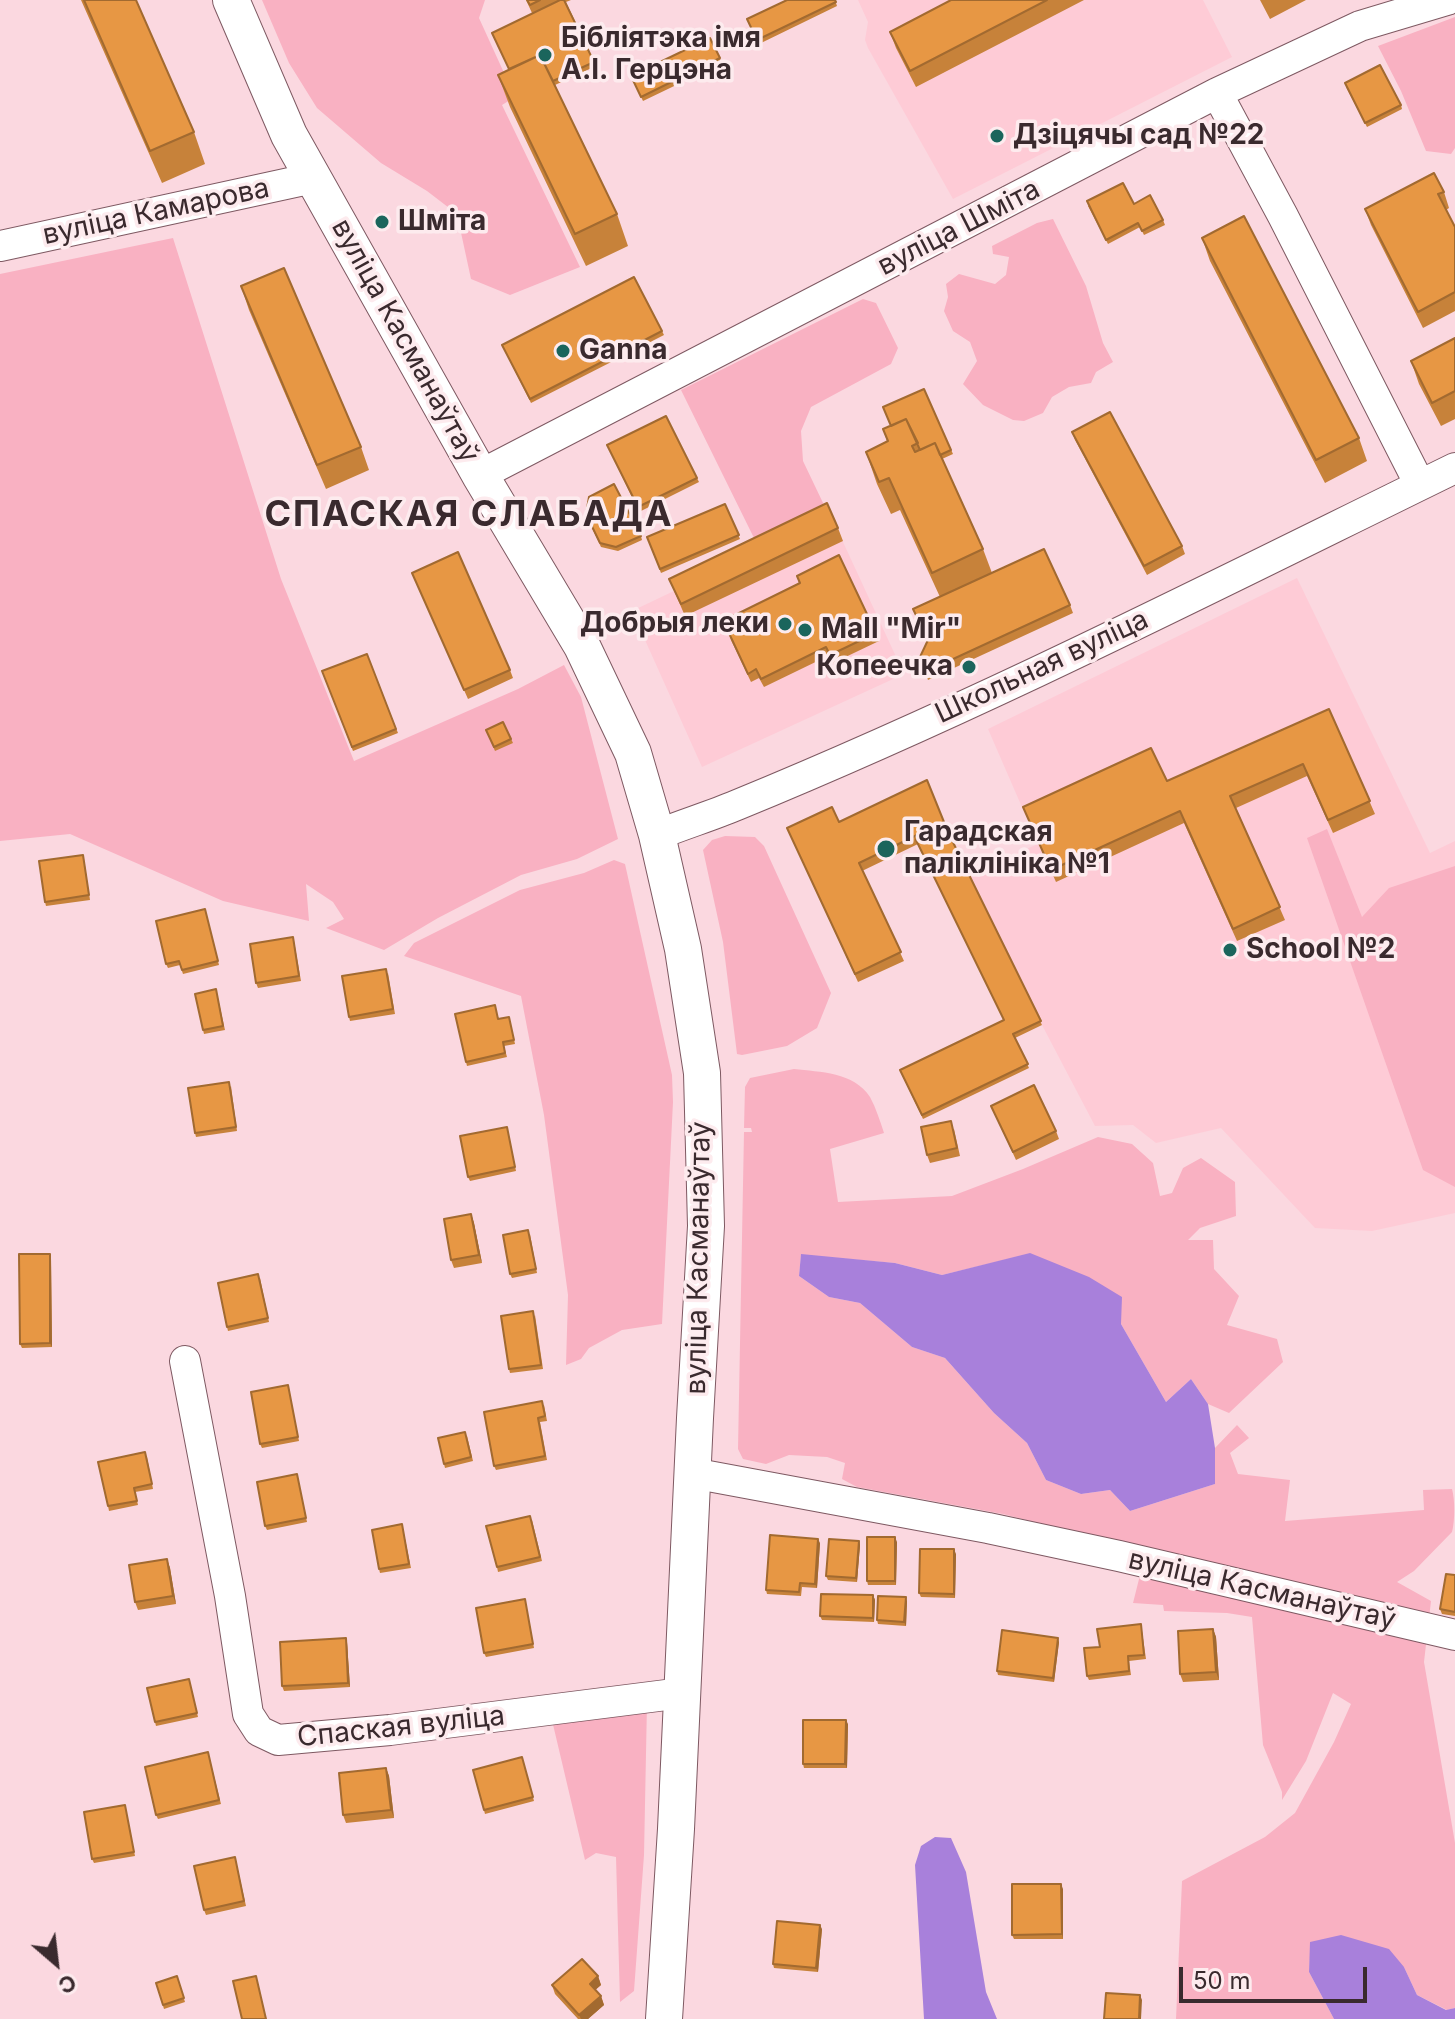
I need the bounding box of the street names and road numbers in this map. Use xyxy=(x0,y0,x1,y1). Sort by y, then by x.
street label: вуліца Камарова xyxy=(40,172,272,252)
street label: вуліца Шміта xyxy=(872,173,1046,283)
street label: вуліца Касманаўтаў xyxy=(324,213,486,469)
street label: Школьная вуліца xyxy=(930,603,1154,731)
street label: вуліца Касманаўтаў xyxy=(680,1121,718,1395)
street label: вуліца Касманаўтаў xyxy=(1125,1543,1399,1637)
street label: Спаская вуліца xyxy=(296,1699,506,1755)

